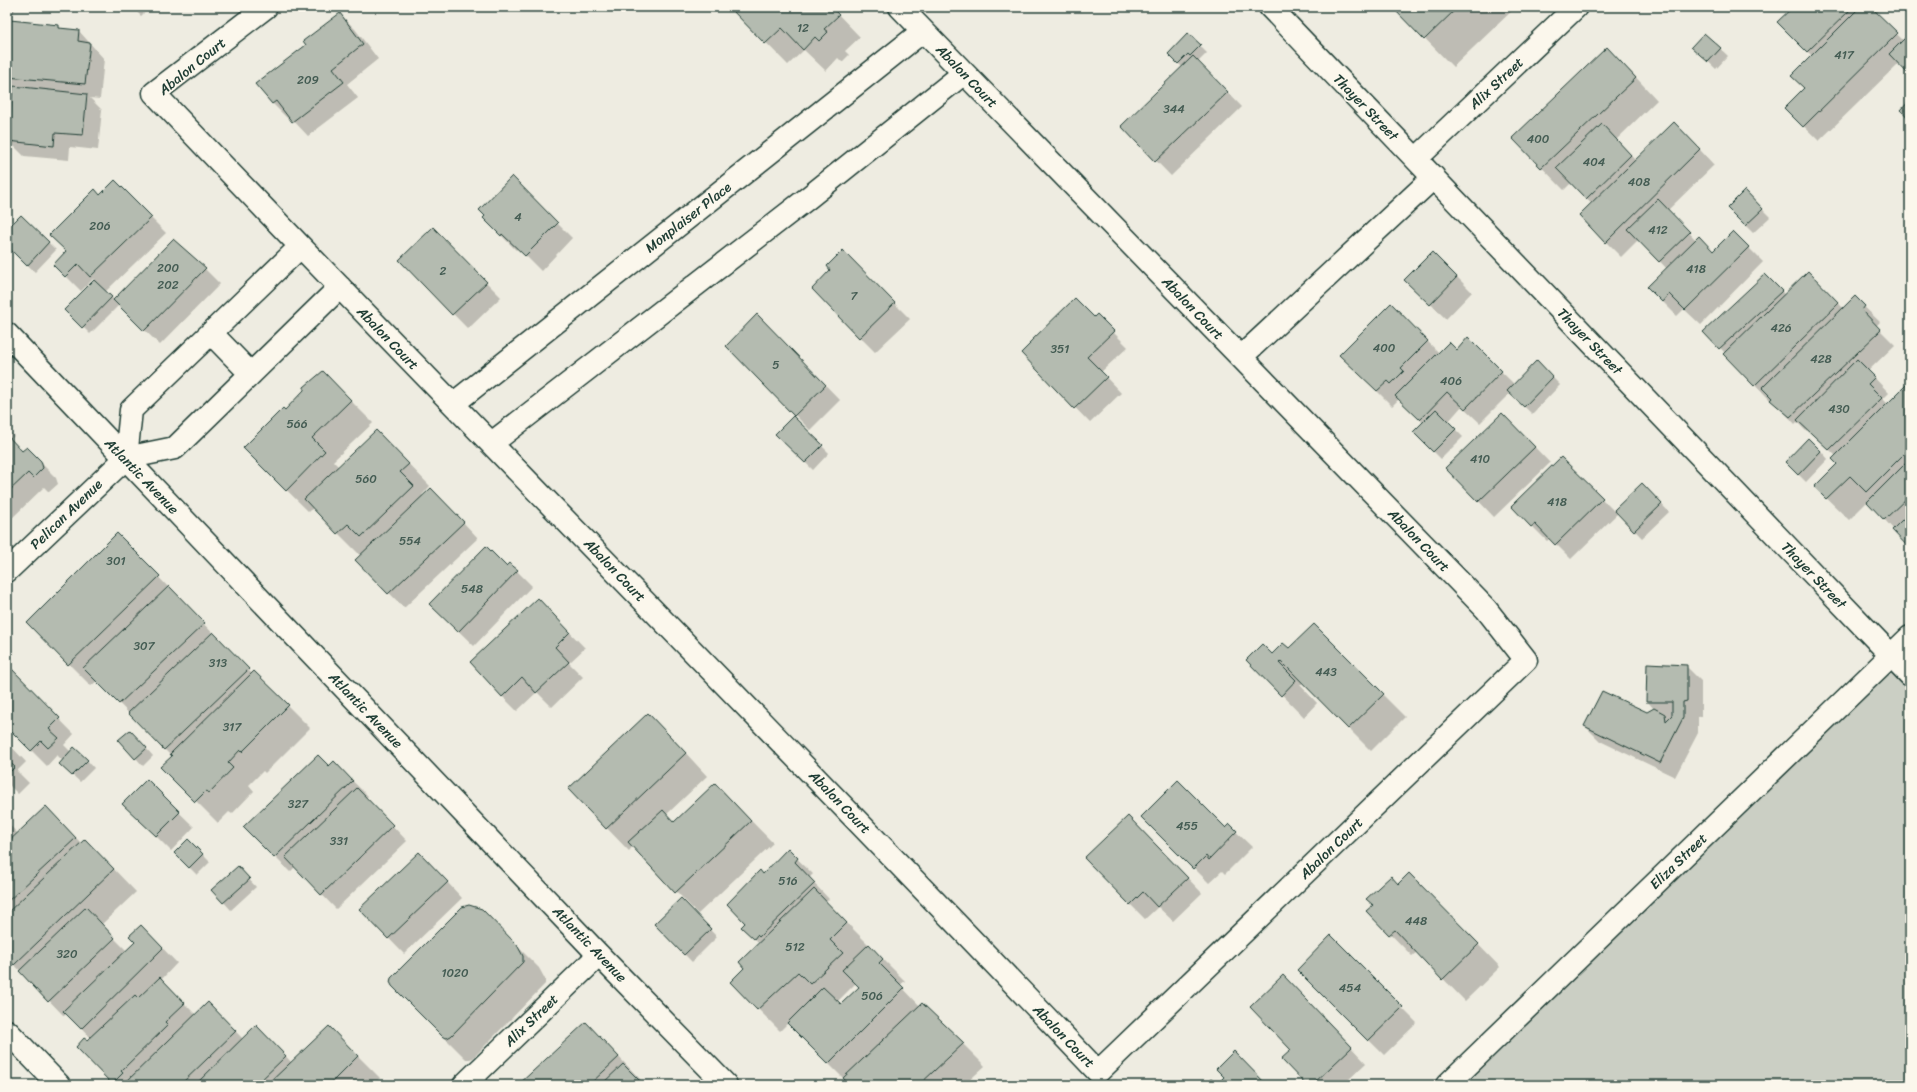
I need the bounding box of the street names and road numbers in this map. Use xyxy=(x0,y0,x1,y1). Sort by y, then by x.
street label: Abalon Court xyxy=(152,31,232,102)
street label: Abalon Court xyxy=(929,38,1004,114)
street label: Alix Street xyxy=(1462,51,1530,116)
street label: Thayer Street xyxy=(1327,68,1406,148)
street label: Monplaiser Place xyxy=(639,175,737,259)
street label: Abalon Court xyxy=(1155,270,1230,346)
street label: Abalon Court xyxy=(350,300,425,376)
street label: Thayer Street xyxy=(1551,302,1630,382)
street label: Atlantic Avenue xyxy=(97,431,185,521)
street label: Pelican Avenue xyxy=(24,473,109,556)
street label: Abalon Court xyxy=(1381,502,1456,578)
street label: Abalon Court xyxy=(577,532,652,608)
street label: Thayer Street xyxy=(1775,536,1854,616)
street label: Atlantic Avenue xyxy=(321,665,409,755)
street label: Abalon Court xyxy=(802,764,877,840)
street label: Abalon Court xyxy=(1293,811,1369,886)
street label: Eliza Street xyxy=(1643,827,1713,896)
street label: Atlantic Avenue xyxy=(545,899,633,989)
street label: Alix Street xyxy=(497,988,565,1054)
street label: Abalon Court xyxy=(1026,998,1101,1074)

